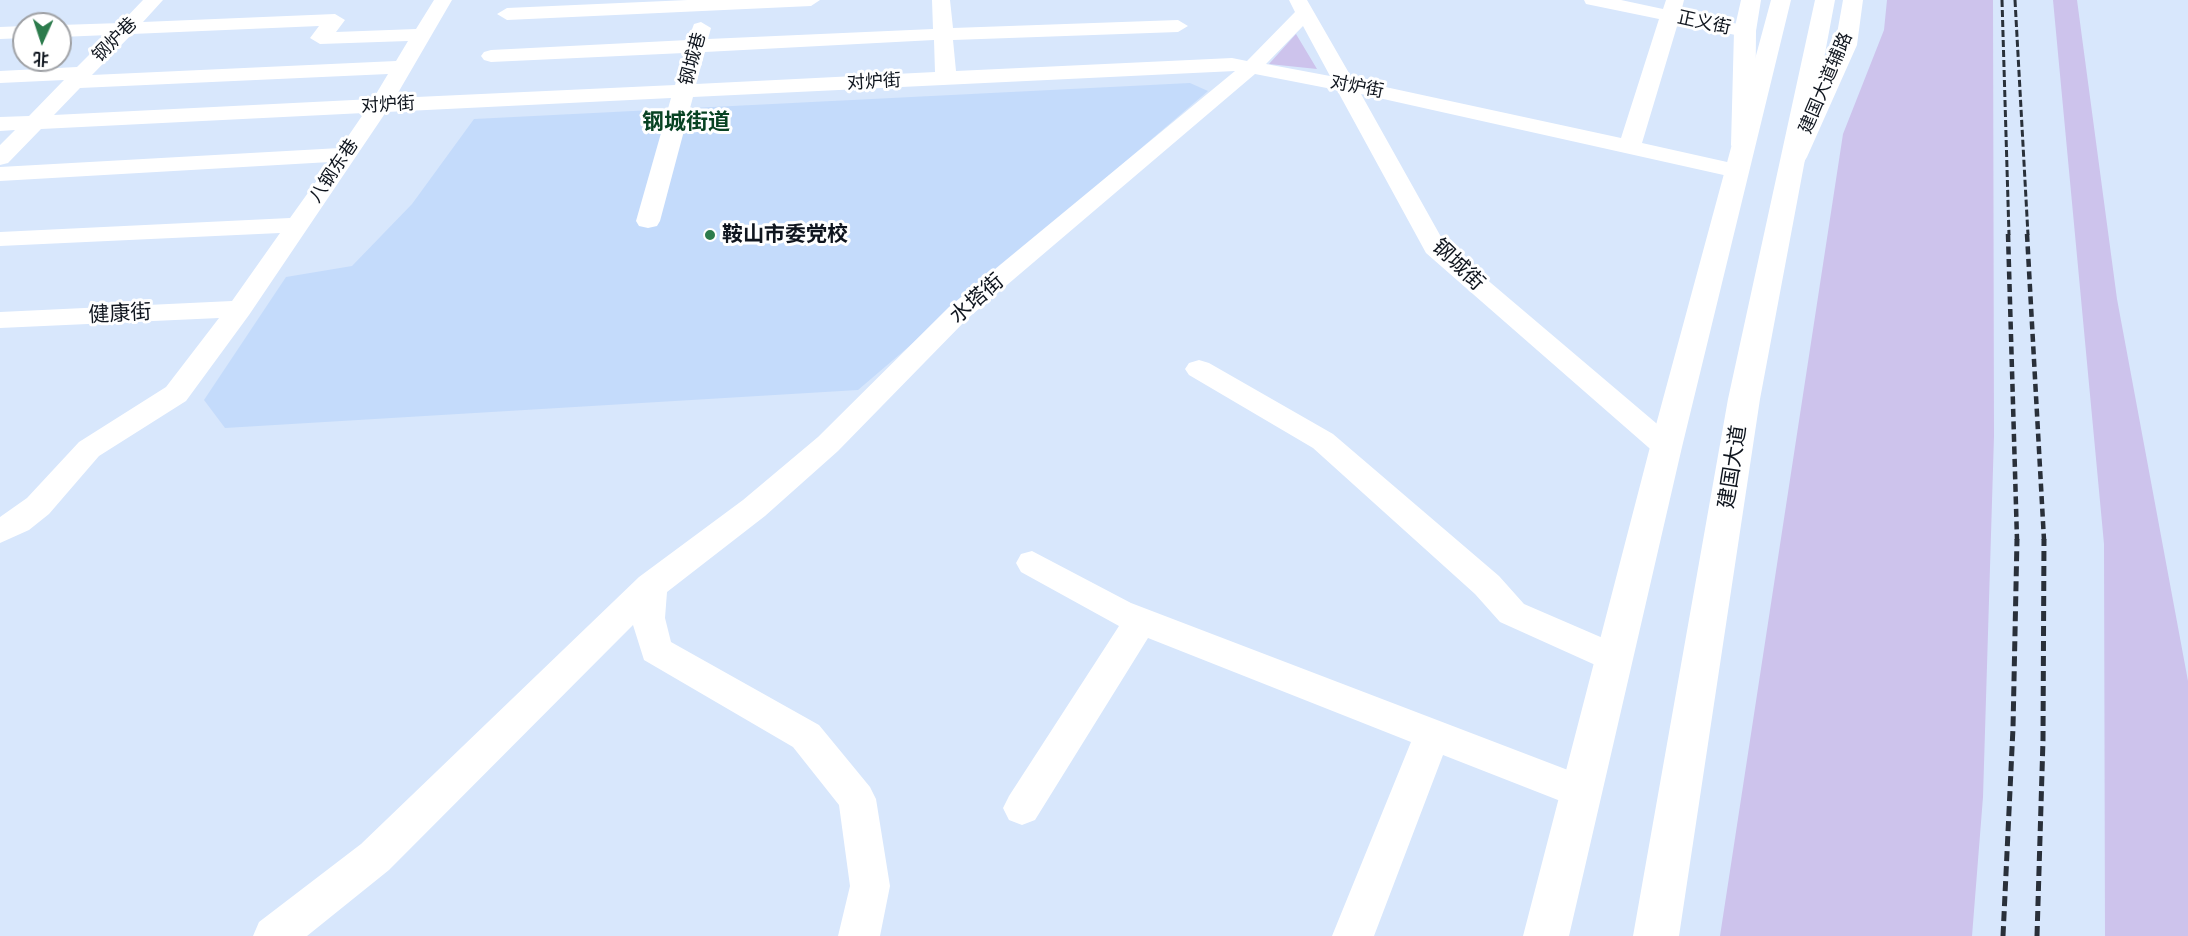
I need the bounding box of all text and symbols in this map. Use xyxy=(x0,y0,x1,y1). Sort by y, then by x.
street label: 正义街 xyxy=(1675,7,1733,39)
north arrow xyxy=(12,12,72,72)
street label: 钢炉巷 xyxy=(88,13,142,67)
street label: 建国大道辅路 xyxy=(1795,29,1857,137)
street label: 钢城巷 xyxy=(676,30,710,88)
text: 北 xyxy=(33,49,50,68)
street label: 对炉街 xyxy=(846,70,902,94)
street label: 对炉街 xyxy=(1328,71,1386,103)
street label: 对炉街 xyxy=(360,93,416,117)
district label: 钢城街道 xyxy=(642,110,730,136)
street label: 八钢东巷 xyxy=(305,135,363,207)
place label: 鞍山市委党校 xyxy=(722,222,848,248)
marker: 鞍山市委党校 xyxy=(703,228,717,242)
street label: 钢城街 xyxy=(1427,234,1489,296)
street label: 水塔街 xyxy=(945,269,1009,329)
street label: 健康街 xyxy=(88,300,152,328)
street label: 建国大道 xyxy=(1714,424,1752,510)

